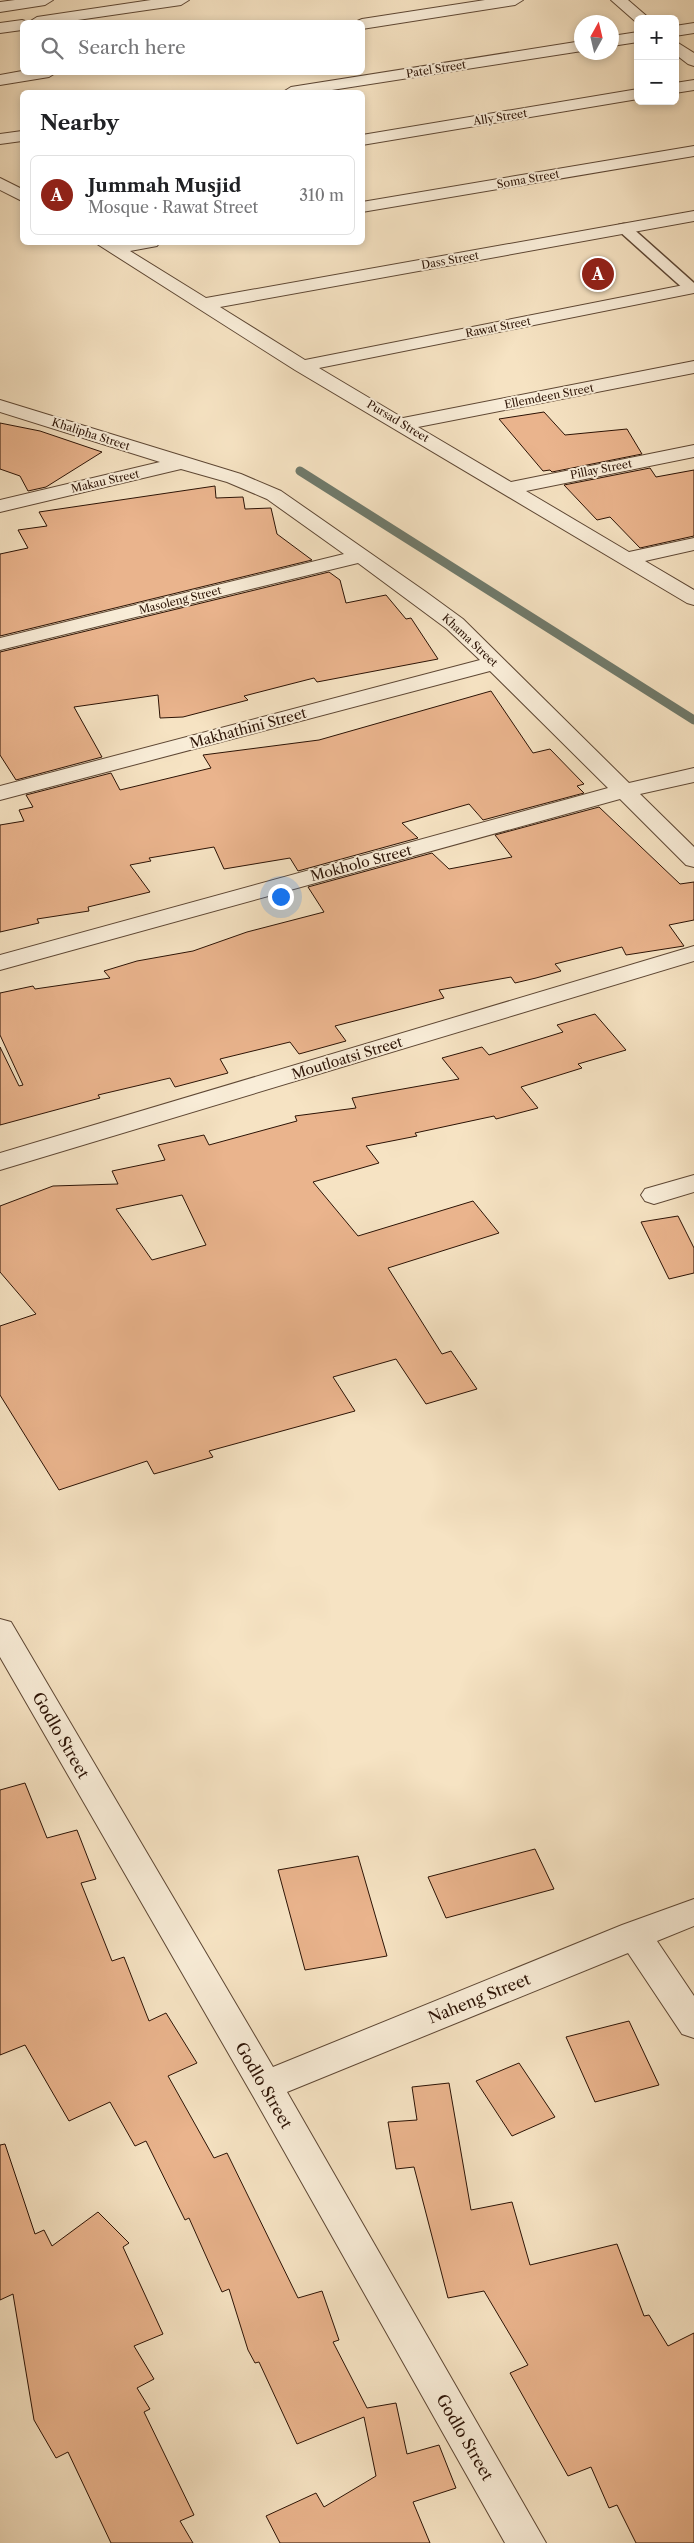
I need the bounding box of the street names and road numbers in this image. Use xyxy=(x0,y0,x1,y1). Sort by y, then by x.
street label: Patel Street xyxy=(405,57,467,81)
street label: Ally Street xyxy=(471,106,528,128)
street label: Soma Street xyxy=(496,167,561,191)
street label: Dass Street xyxy=(420,248,480,272)
street label: Rawat Street xyxy=(464,314,532,340)
street label: Ellemdeen Street xyxy=(503,380,595,412)
street label: Pursad Street xyxy=(364,397,432,445)
street label: Khalipha Street xyxy=(50,415,132,453)
street label: Pillay Street xyxy=(569,456,633,482)
street label: Makau Street xyxy=(69,466,141,496)
street label: Masoleng Street xyxy=(137,583,223,617)
street label: Khama Street xyxy=(439,611,501,669)
street label: Makhathini Street xyxy=(188,704,308,752)
street label: Mokholo Street xyxy=(308,841,414,885)
street label: Moutloatsi Street xyxy=(289,1033,405,1083)
street label: Godlo Street xyxy=(28,1688,94,1782)
street label: Naheng Street xyxy=(425,1968,533,2028)
street label: Godlo Street xyxy=(231,2038,297,2132)
street label: Godlo Street xyxy=(432,2390,498,2484)

